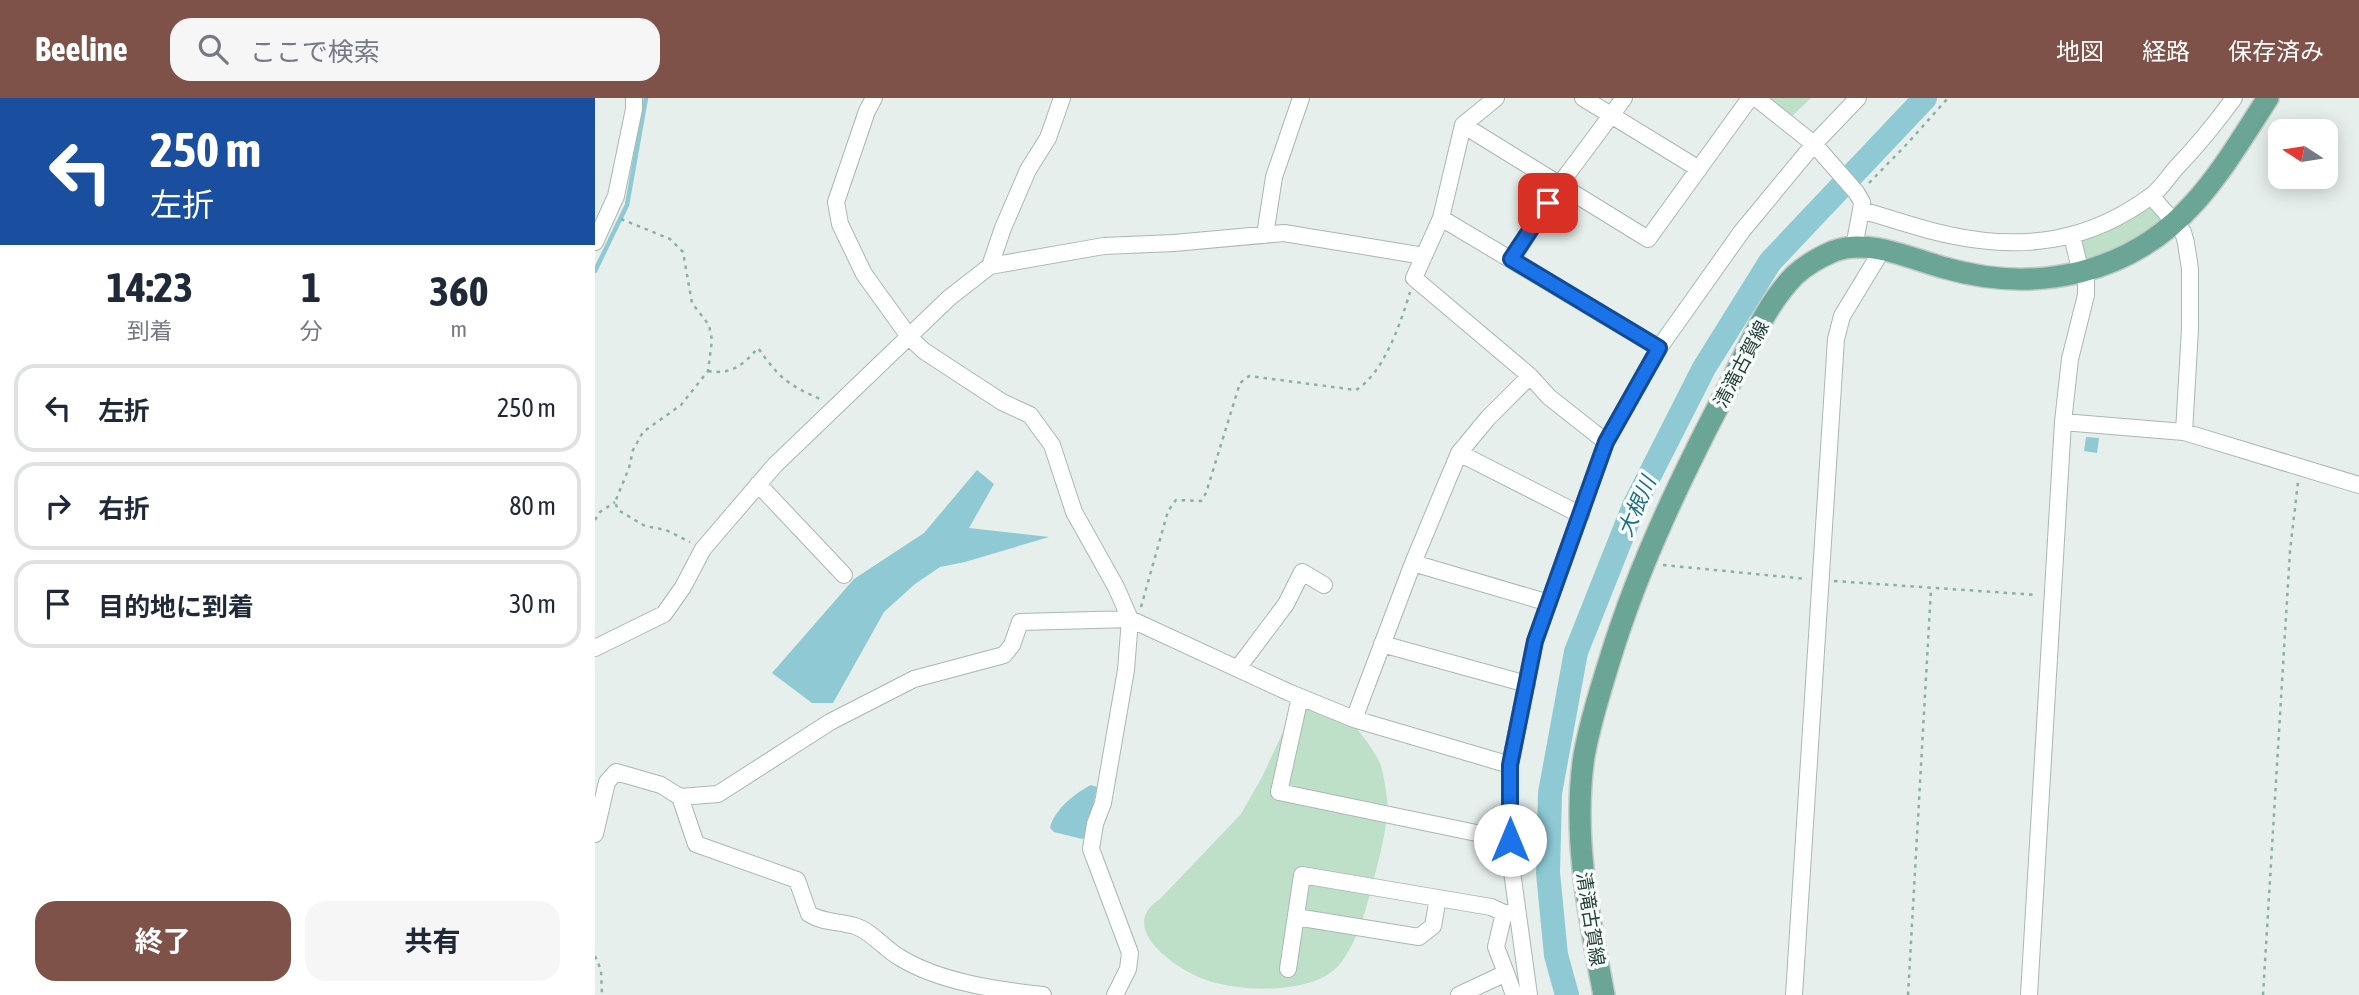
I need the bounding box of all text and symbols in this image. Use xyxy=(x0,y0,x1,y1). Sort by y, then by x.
search box xyxy=(170,18,660,81)
text: Beeline xyxy=(35,30,128,68)
icon: search xyxy=(194,30,232,68)
text: ここで検索 xyxy=(250,37,380,67)
text: 地図 xyxy=(2056,38,2104,65)
text: 経路 xyxy=(2142,38,2190,65)
text: 保存済み xyxy=(2228,38,2324,65)
north arrow xyxy=(2268,119,2338,189)
map controls xyxy=(2268,119,2338,189)
text: 250 m xyxy=(150,121,261,177)
icon: left xyxy=(35,126,126,217)
pin xyxy=(1518,173,1578,233)
icon: arrive xyxy=(1529,184,1567,222)
text: 左折 xyxy=(150,186,214,223)
text: 14:23 xyxy=(107,263,193,311)
text: 1 xyxy=(301,263,321,311)
text: 360 xyxy=(429,267,488,315)
text: m xyxy=(451,316,467,342)
street label: 清滝古賀線 xyxy=(1709,317,1773,411)
text: 到着 xyxy=(127,318,173,344)
text: 分 xyxy=(300,318,323,344)
icon: left xyxy=(39,389,77,427)
text: 250 m xyxy=(497,393,556,423)
text: 左折 xyxy=(98,396,150,426)
water label: 大根川 xyxy=(1612,471,1661,540)
icon: right xyxy=(39,487,77,525)
text: 80 m xyxy=(509,491,556,521)
text: 右折 xyxy=(98,494,150,524)
icon: arrive xyxy=(39,585,77,623)
text: 30 m xyxy=(509,589,556,619)
text: 目的地に到着 xyxy=(98,592,254,622)
position arrow xyxy=(1473,803,1547,877)
street label: 清滝古賀線 xyxy=(1573,870,1609,968)
button: 終了 xyxy=(35,901,291,981)
button: 共有 xyxy=(305,901,560,981)

